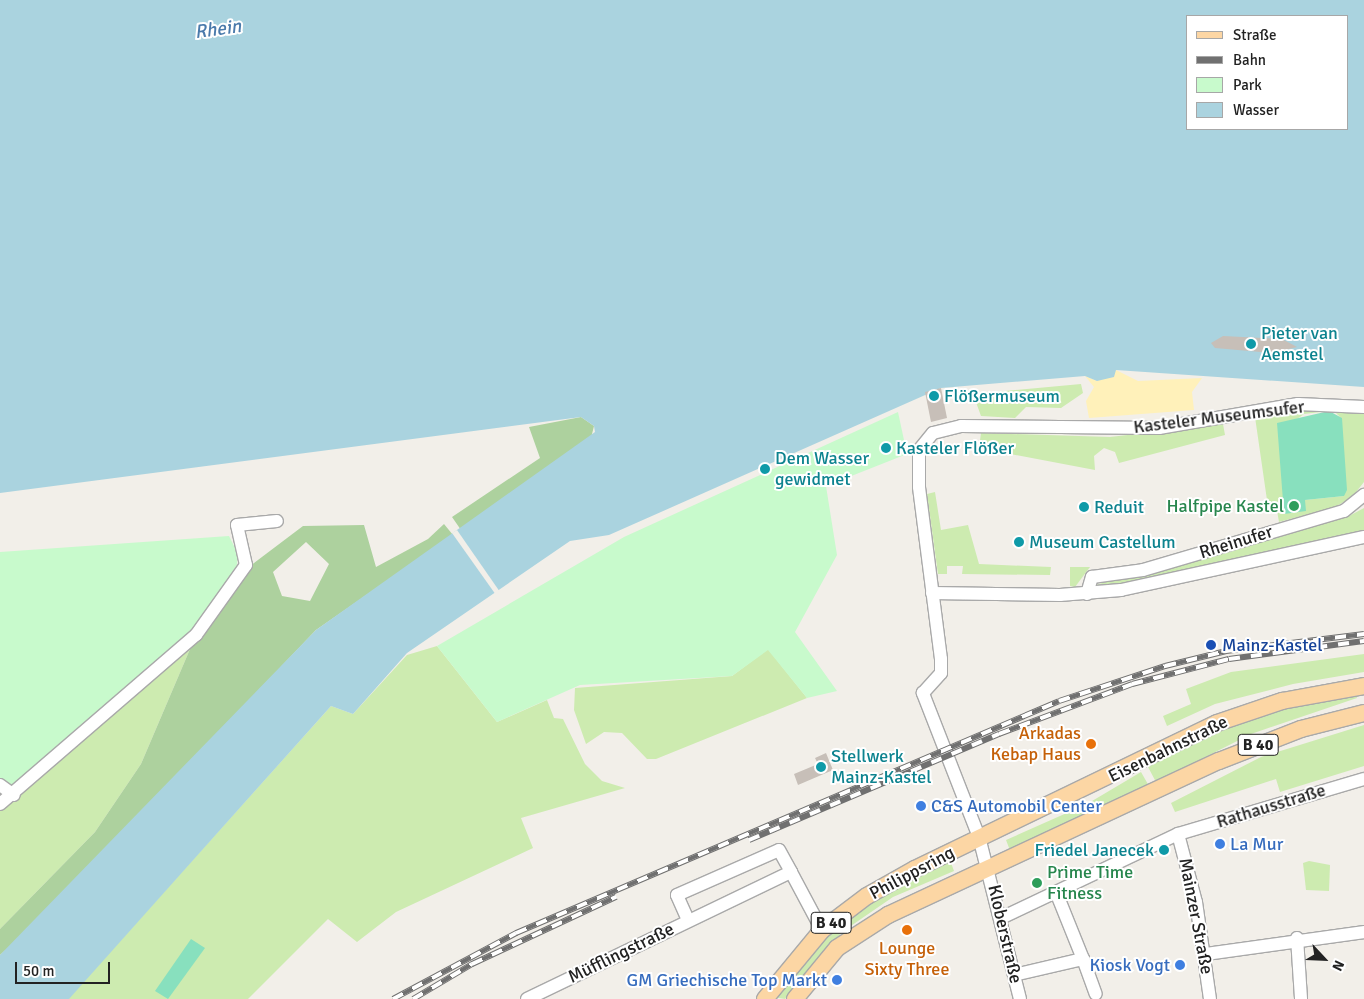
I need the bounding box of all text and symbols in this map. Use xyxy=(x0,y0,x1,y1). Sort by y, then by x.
water label: Rhein xyxy=(193,15,243,45)
legend xyxy=(1186,15,1349,130)
text: Straße xyxy=(1233,26,1277,44)
text: Bahn xyxy=(1233,51,1266,69)
text: Park xyxy=(1233,76,1262,94)
text: Wasser xyxy=(1233,101,1279,119)
place label: Pieter van Aemstel xyxy=(1261,323,1338,366)
marker: Pieter van Aemstel xyxy=(1245,338,1257,350)
place label: Flößermuseum xyxy=(944,385,1060,407)
marker: Flößermuseum xyxy=(928,390,940,402)
street label: Kasteler Museumsufer xyxy=(1132,396,1306,438)
place label: Kasteler Flößer xyxy=(896,437,1014,459)
marker: Kasteler Flößer xyxy=(880,442,892,454)
place label: Dem Wasser gewidmet xyxy=(775,448,869,490)
marker: Dem Wasser gewidmet xyxy=(759,463,771,475)
place label: Halfpipe Kastel xyxy=(1166,495,1284,517)
place label: Reduit xyxy=(1094,496,1144,518)
marker: Halfpipe Kastel xyxy=(1288,500,1300,512)
marker: Reduit xyxy=(1078,501,1090,513)
street label: Rheinufer xyxy=(1197,521,1275,563)
place label: Museum Castellum xyxy=(1029,531,1176,553)
marker: Museum Castellum xyxy=(1013,536,1025,548)
place label: Mainz-Kastel xyxy=(1222,634,1323,656)
marker: Mainz-Kastel xyxy=(1204,638,1218,652)
street label: Eisenbahnstraße xyxy=(1105,711,1231,787)
place label: Arkadas Kebap Haus xyxy=(990,723,1081,766)
road number: B 40 xyxy=(1237,732,1279,758)
marker: Arkadas Kebap Haus xyxy=(1085,738,1097,750)
place label: Stellwerk Mainz-Kastel xyxy=(831,746,932,789)
marker: Stellwerk Mainz-Kastel xyxy=(815,761,827,773)
street label: Rathausstraße xyxy=(1214,779,1328,833)
place label: C&S Automobil Center xyxy=(931,795,1102,817)
marker: C&S Automobil Center xyxy=(915,800,927,812)
place label: La Mur xyxy=(1230,833,1283,855)
marker: La Mur xyxy=(1214,838,1226,850)
place label: Friedel Janecek xyxy=(1034,839,1154,861)
street label: Philippsring xyxy=(866,842,958,904)
marker: Friedel Janecek xyxy=(1158,844,1170,856)
street label: Mainzer Straße xyxy=(1174,856,1218,976)
place label: Prime Time Fitness xyxy=(1047,862,1133,904)
marker: Prime Time Fitness xyxy=(1031,877,1043,889)
street label: Kloberstraße xyxy=(983,883,1027,985)
road number: B 40 xyxy=(810,910,852,936)
street label: Müfflingstraße xyxy=(565,918,677,988)
marker: Lounge Sixty Three xyxy=(901,924,913,936)
north arrow xyxy=(1299,934,1349,984)
place label: Lounge Sixty Three xyxy=(865,938,949,981)
scale bar xyxy=(18,952,112,984)
place label: Kiosk Vogt xyxy=(1090,954,1170,976)
text: N xyxy=(1328,958,1348,974)
marker: Kiosk Vogt xyxy=(1174,959,1186,971)
text: 50 m xyxy=(23,962,54,980)
place label: GM Griechische Top Markt xyxy=(626,969,827,991)
marker: GM Griechische Top Markt xyxy=(831,974,843,986)

